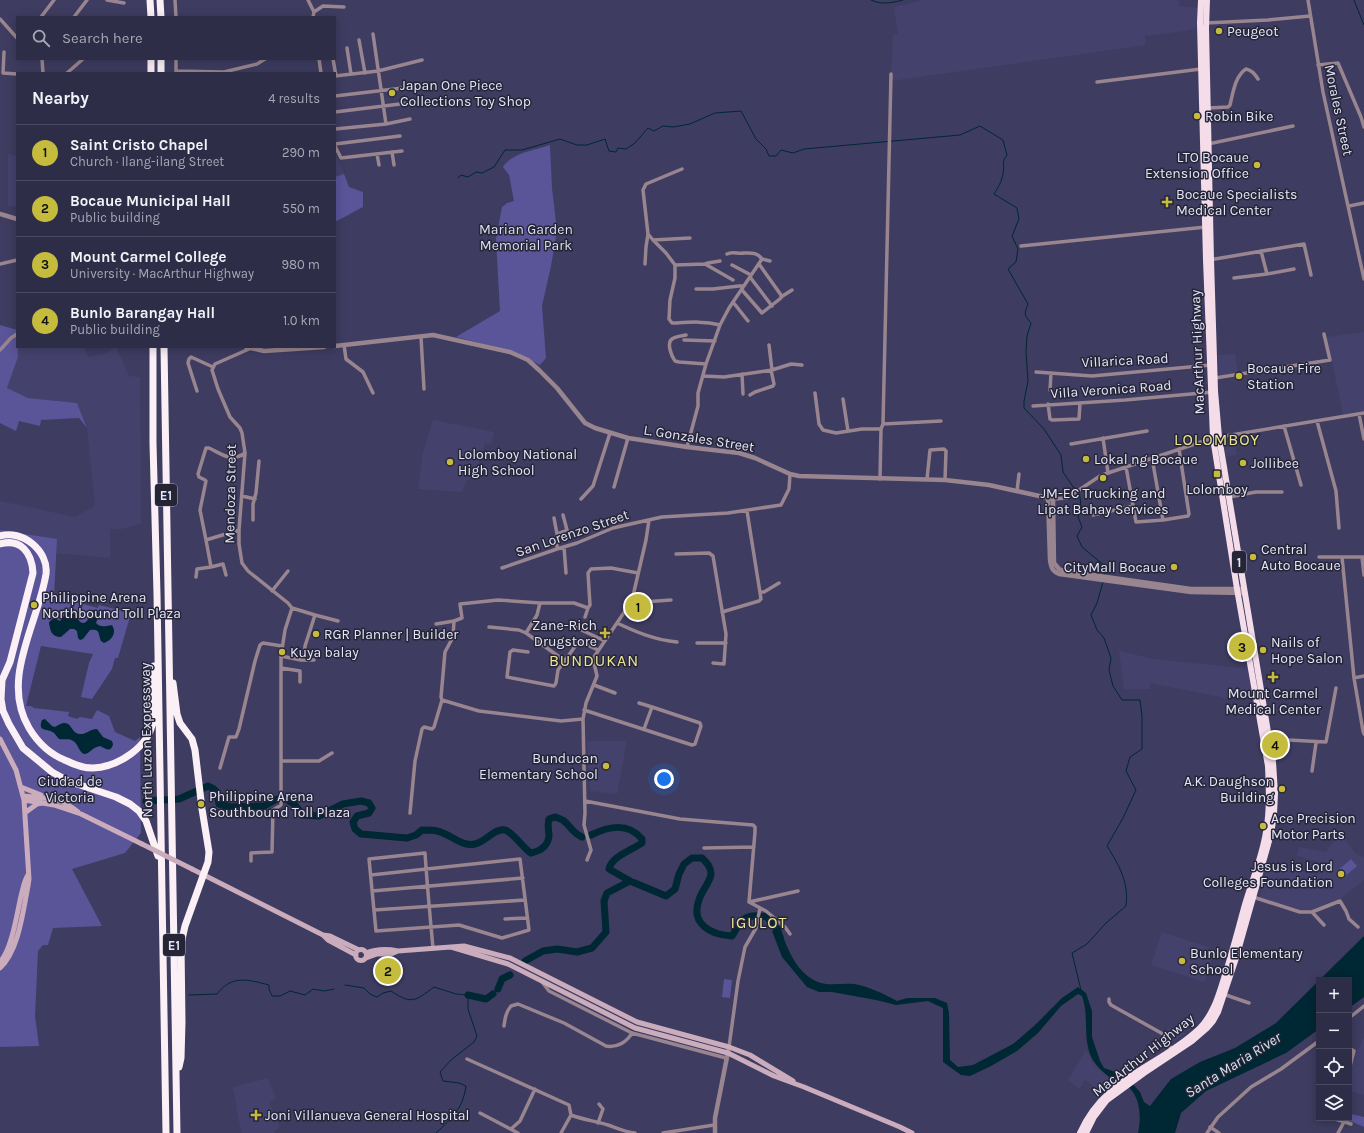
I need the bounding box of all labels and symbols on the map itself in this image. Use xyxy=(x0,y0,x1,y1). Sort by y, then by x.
place label: Peugeot xyxy=(1227,23,1278,40)
marker: Peugeot xyxy=(1214,26,1224,36)
street label: Morales Street xyxy=(1321,63,1356,157)
place label: Japan One Piece Collections Toy Shop xyxy=(400,77,531,110)
marker: Japan One Piece Collections Toy Shop xyxy=(387,88,397,98)
place label: Robin Bike xyxy=(1205,108,1273,125)
marker: Robin Bike xyxy=(1192,111,1202,121)
place label: LTO Bocaue Extension Office xyxy=(1145,149,1249,182)
marker: LTO Bocaue Extension Office xyxy=(1252,160,1262,170)
place label: Bocaue Specialists Medical Center xyxy=(1176,186,1297,219)
marker: Bocaue Specialists Medical Center xyxy=(1161,196,1173,208)
park label: Marian Garden Memorial Park xyxy=(479,221,573,254)
street label: MacArthur Highway xyxy=(1187,289,1208,415)
street label: Villarica Road xyxy=(1081,350,1169,371)
place label: Bocaue Fire Station xyxy=(1247,360,1321,393)
marker: Bocaue Fire Station xyxy=(1234,371,1244,381)
street label: Villa Veronica Road xyxy=(1050,377,1172,402)
street label: L. Gonzales Street xyxy=(642,421,756,456)
district label: LOLOMBOY xyxy=(1174,430,1260,449)
street label: Mendoza Street xyxy=(221,444,240,544)
place label: Lolomboy National High School xyxy=(458,446,577,479)
place label: Lokal ng Bocaue xyxy=(1094,451,1198,468)
marker: Lokal ng Bocaue xyxy=(1081,454,1091,464)
place label: Jollibee xyxy=(1251,455,1299,472)
marker: Lolomboy National High School xyxy=(445,457,455,467)
marker: Jollibee xyxy=(1238,458,1248,468)
marker: Lolomboy xyxy=(1212,469,1222,479)
marker: JM-EC Trucking and Lipat Bahay Services xyxy=(1098,473,1108,483)
place label: Lolomboy xyxy=(1186,481,1248,498)
road number: E1 xyxy=(155,484,177,506)
place label: JM-EC Trucking and Lipat Bahay Services xyxy=(1037,485,1169,518)
street label: San Lorenzo Street xyxy=(513,506,631,561)
place label: Central Auto Bocaue xyxy=(1261,541,1341,574)
road number: 1 xyxy=(1232,551,1246,573)
marker: Central Auto Bocaue xyxy=(1248,552,1258,562)
place label: CityMall Bocaue xyxy=(1064,559,1166,576)
marker: CityMall Bocaue xyxy=(1169,562,1179,572)
place label: Philippine Arena Northbound Toll Plaza xyxy=(42,589,181,622)
pin: 1 xyxy=(625,592,651,622)
marker: Philippine Arena Northbound Toll Plaza xyxy=(29,600,39,610)
place label: Zane-Rich Drugstore xyxy=(532,617,597,650)
place label: RGR Planner | Builder xyxy=(324,626,459,643)
marker: Zane-Rich Drugstore xyxy=(600,628,610,638)
marker: RGR Planner | Builder xyxy=(311,629,321,639)
pin: 3 xyxy=(1229,632,1255,662)
place label: Nails of Hope Salon xyxy=(1271,634,1343,667)
place label: Kuya balay xyxy=(290,644,359,661)
marker: Nails of Hope Salon xyxy=(1258,645,1268,655)
marker: Kuya balay xyxy=(277,647,287,657)
district label: BUNDUKAN xyxy=(549,651,639,670)
street label: North Luzon Expressway xyxy=(137,662,156,818)
marker: Mount Carmel Medical Center xyxy=(1267,671,1279,683)
place label: Mount Carmel Medical Center xyxy=(1225,685,1322,718)
pin: 4 xyxy=(1262,730,1288,760)
place label: Bunducan Elementary School xyxy=(479,750,598,783)
marker: Bunducan Elementary School xyxy=(601,761,611,771)
your location xyxy=(654,769,674,789)
park label: Ciudad de Victoria xyxy=(38,773,102,806)
place label: A.K. Daughson Building xyxy=(1184,773,1274,806)
marker: A.K. Daughson Building xyxy=(1277,784,1287,794)
place label: Philippine Arena Southbound Toll Plaza xyxy=(209,788,350,821)
marker: Philippine Arena Southbound Toll Plaza xyxy=(196,799,206,809)
place label: Ace Precision Motor Parts xyxy=(1271,810,1356,843)
marker: Ace Precision Motor Parts xyxy=(1258,821,1268,831)
place label: Jesus is Lord Colleges Foundation xyxy=(1203,858,1333,891)
marker: Jesus is Lord Colleges Foundation xyxy=(1336,869,1346,879)
district label: IGULOT xyxy=(730,913,788,932)
road number: E1 xyxy=(163,934,185,956)
place label: Bunlo Elementary School xyxy=(1190,945,1303,978)
pin: 2 xyxy=(375,956,401,986)
marker: Bunlo Elementary School xyxy=(1177,956,1187,966)
street label: MacArthur Highway xyxy=(1089,1010,1198,1100)
water label: Santa Maria River xyxy=(1182,1028,1285,1102)
place label: Joni Villanueva General Hospital xyxy=(265,1107,470,1124)
marker: Joni Villanueva General Hospital xyxy=(250,1109,262,1121)

